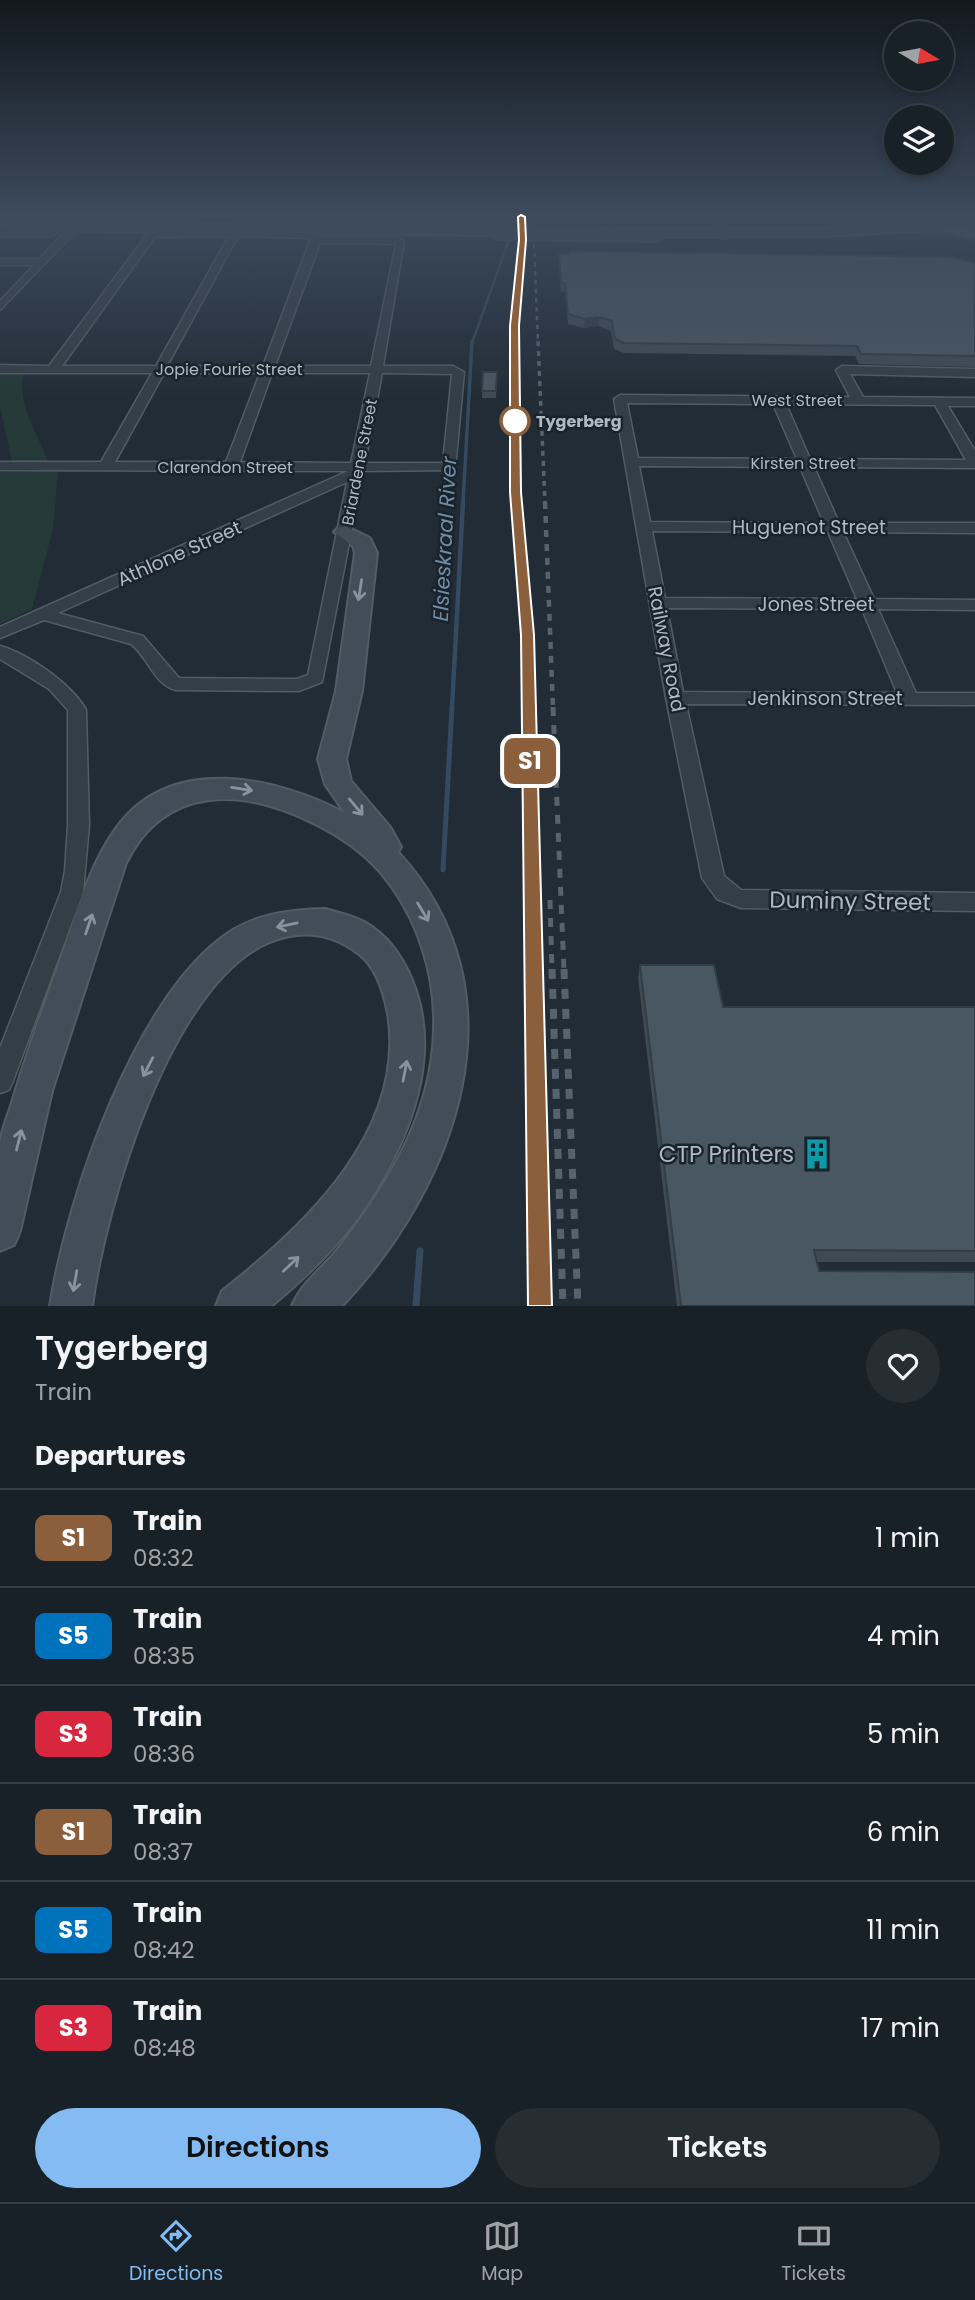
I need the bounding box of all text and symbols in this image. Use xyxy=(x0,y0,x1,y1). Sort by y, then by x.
north arrow xyxy=(884,21,954,91)
map controls xyxy=(884,21,954,175)
button: layers xyxy=(884,105,954,175)
street label: Jopie Fourie Street xyxy=(155,358,303,381)
street label: West Street xyxy=(752,389,843,412)
street label: Briardene Street xyxy=(336,397,383,527)
marker: Tygerberg xyxy=(500,406,530,436)
place label: Tygerberg xyxy=(536,410,622,433)
street label: Kirsten Street xyxy=(751,452,856,475)
water label: Elsieskraal River xyxy=(426,455,463,622)
street label: Clarendon Street xyxy=(157,456,293,479)
street label: Athlone Street xyxy=(113,514,246,593)
street label: Huguenot Street xyxy=(732,514,886,541)
one-way arrow xyxy=(354,578,367,601)
street label: Railway Road xyxy=(641,584,692,714)
street label: Jones Street xyxy=(758,591,874,618)
street label: Jenkinson Street xyxy=(747,685,903,712)
line badge: S1 xyxy=(498,738,562,784)
text: S1 xyxy=(518,744,542,777)
one-way arrow xyxy=(230,782,253,795)
one-way arrow xyxy=(348,798,364,816)
street label: Duminy Street xyxy=(769,884,931,918)
one-way arrow xyxy=(417,901,430,922)
one-way arrow xyxy=(84,913,96,935)
one-way arrow xyxy=(276,918,299,932)
one-way arrow xyxy=(140,1056,154,1077)
one-way arrow xyxy=(399,1060,412,1083)
one-way arrow xyxy=(13,1129,26,1152)
building icon: CTP Printers xyxy=(800,1137,834,1171)
place label: CTP Printers xyxy=(659,1138,794,1170)
one-way arrow xyxy=(282,1255,299,1272)
one-way arrow xyxy=(68,1269,81,1292)
text: Tygerberg xyxy=(35,1325,209,1372)
button: heart xyxy=(866,1329,940,1403)
text: Train xyxy=(35,1376,92,1408)
text: Departures xyxy=(35,1438,186,1474)
text: Train xyxy=(133,1503,202,1539)
text: 1 min xyxy=(875,1520,940,1556)
text: S1 xyxy=(62,1521,85,1554)
text: 08:32 xyxy=(133,1542,194,1574)
text: Train xyxy=(133,1601,202,1637)
text: 4 min xyxy=(867,1618,940,1654)
text: S5 xyxy=(58,1619,89,1652)
text: 08:35 xyxy=(133,1640,195,1672)
text: Train xyxy=(133,1699,202,1735)
text: 5 min xyxy=(867,1716,940,1752)
text: S3 xyxy=(59,1717,88,1750)
text: 08:36 xyxy=(133,1738,195,1770)
text: Train xyxy=(133,1797,202,1833)
text: 6 min xyxy=(867,1814,940,1850)
text: S1 xyxy=(62,1815,85,1848)
text: 08:37 xyxy=(133,1836,193,1868)
text: Train xyxy=(133,1895,202,1931)
text: 11 min xyxy=(867,1912,940,1948)
text: S5 xyxy=(58,1913,89,1946)
text: 08:42 xyxy=(133,1934,195,1966)
text: Train xyxy=(133,1993,202,2029)
text: 17 min xyxy=(861,2010,940,2046)
text: S3 xyxy=(59,2011,88,2044)
text: 08:48 xyxy=(133,2032,196,2064)
button: Directions xyxy=(35,2108,481,2188)
button: Tickets xyxy=(495,2108,940,2188)
tab: Directions xyxy=(129,2217,223,2288)
tab: Map xyxy=(481,2217,523,2288)
tab: Tickets xyxy=(781,2217,846,2288)

